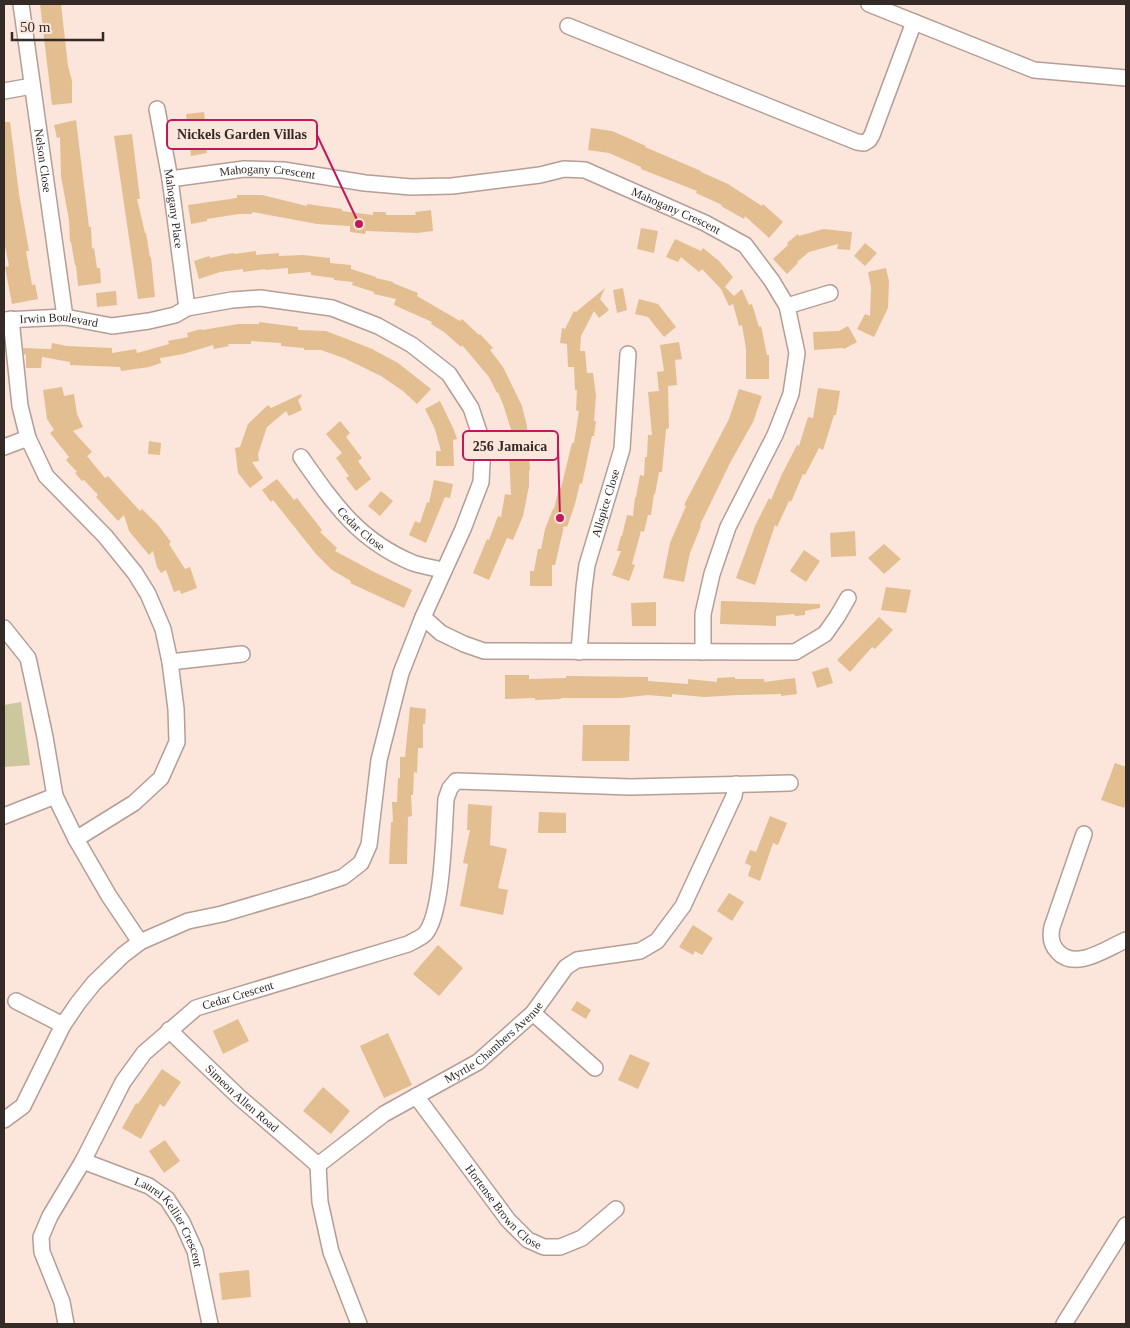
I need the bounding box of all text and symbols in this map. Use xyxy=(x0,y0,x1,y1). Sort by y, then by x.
scale bar xyxy=(12,10,104,42)
text: 50 m xyxy=(20,19,51,35)
callout: Nickels Garden Villas xyxy=(167,120,317,149)
text: Nickels Garden Villas xyxy=(177,127,307,142)
street label: Nelson Close xyxy=(32,128,54,193)
street label: Mahogany Crescent xyxy=(218,162,317,182)
street label: Mahogany Place xyxy=(161,168,186,249)
street label: Mahogany Crescent xyxy=(629,184,724,237)
street label: Irwin Boulevard xyxy=(19,310,99,330)
callout: 256 Jamaica xyxy=(463,431,558,460)
text: 256 Jamaica xyxy=(473,439,547,454)
street label: Allspice Close xyxy=(589,467,623,539)
street label: Cedar Close xyxy=(334,504,387,554)
street label: Cedar Crescent xyxy=(200,978,276,1013)
street label: Myrtle Chambers Avenue xyxy=(442,999,546,1086)
street label: Simeon Allen Road xyxy=(202,1062,282,1135)
street label: Hortense Brown Close xyxy=(462,1162,544,1252)
street label: Laurel Kellier Crescent xyxy=(133,1174,205,1269)

